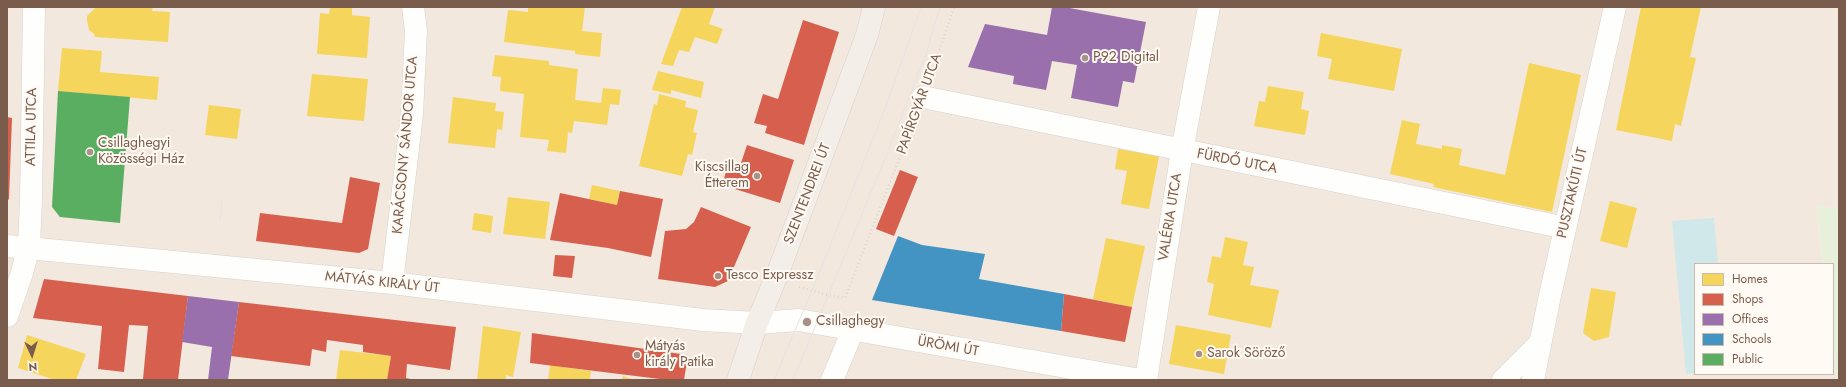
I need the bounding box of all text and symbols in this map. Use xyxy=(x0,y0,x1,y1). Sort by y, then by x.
place label: P92 Digital xyxy=(1093,50,1159,66)
street label: PAPÍRGYÁR UTCA xyxy=(894,51,946,157)
marker: P92 Digital xyxy=(1080,53,1090,63)
street label: KARÁCSONY SÁNDOR UTCA xyxy=(390,55,422,235)
street label: ATTILA UTCA xyxy=(23,88,41,166)
place label: Csillaghegyi Közösségi Ház xyxy=(98,136,184,168)
street label: SZENTENDREI ÚT xyxy=(781,141,835,247)
street label: FÜRDŐ UTCA xyxy=(1195,146,1279,178)
street label: PUSZTAKÚTI ÚT xyxy=(1554,146,1592,240)
marker: Csillaghegyi Közösségi Ház xyxy=(85,147,95,157)
place label: Kiscsillag Étterem xyxy=(695,160,749,192)
marker: Kiscsillag Étterem xyxy=(752,171,762,181)
street label: VALÉRIA UTCA xyxy=(1156,172,1186,262)
legend xyxy=(1694,263,1834,375)
place label: Tesco Expressz xyxy=(726,268,814,284)
street label: MÁTYÁS KIRÁLY ÚT xyxy=(324,269,440,297)
text: Homes xyxy=(1732,270,1768,288)
marker: Tesco Expressz xyxy=(713,271,723,281)
text: Shops xyxy=(1732,290,1763,308)
text: Offices xyxy=(1732,310,1768,328)
place label: Csillaghegy xyxy=(816,314,885,330)
marker: Csillaghegy xyxy=(801,316,813,328)
text: Schools xyxy=(1732,330,1771,348)
street label: ÜRÖMI ÚT xyxy=(916,333,980,361)
north arrow xyxy=(12,335,52,375)
place label: Mátyás király Patika xyxy=(645,339,714,372)
place label: Sarok Söröző xyxy=(1207,346,1285,362)
marker: Sarok Söröző xyxy=(1194,349,1204,359)
marker: Mátyás király Patika xyxy=(632,350,642,360)
text: Public xyxy=(1732,350,1763,368)
text: N xyxy=(28,359,38,375)

